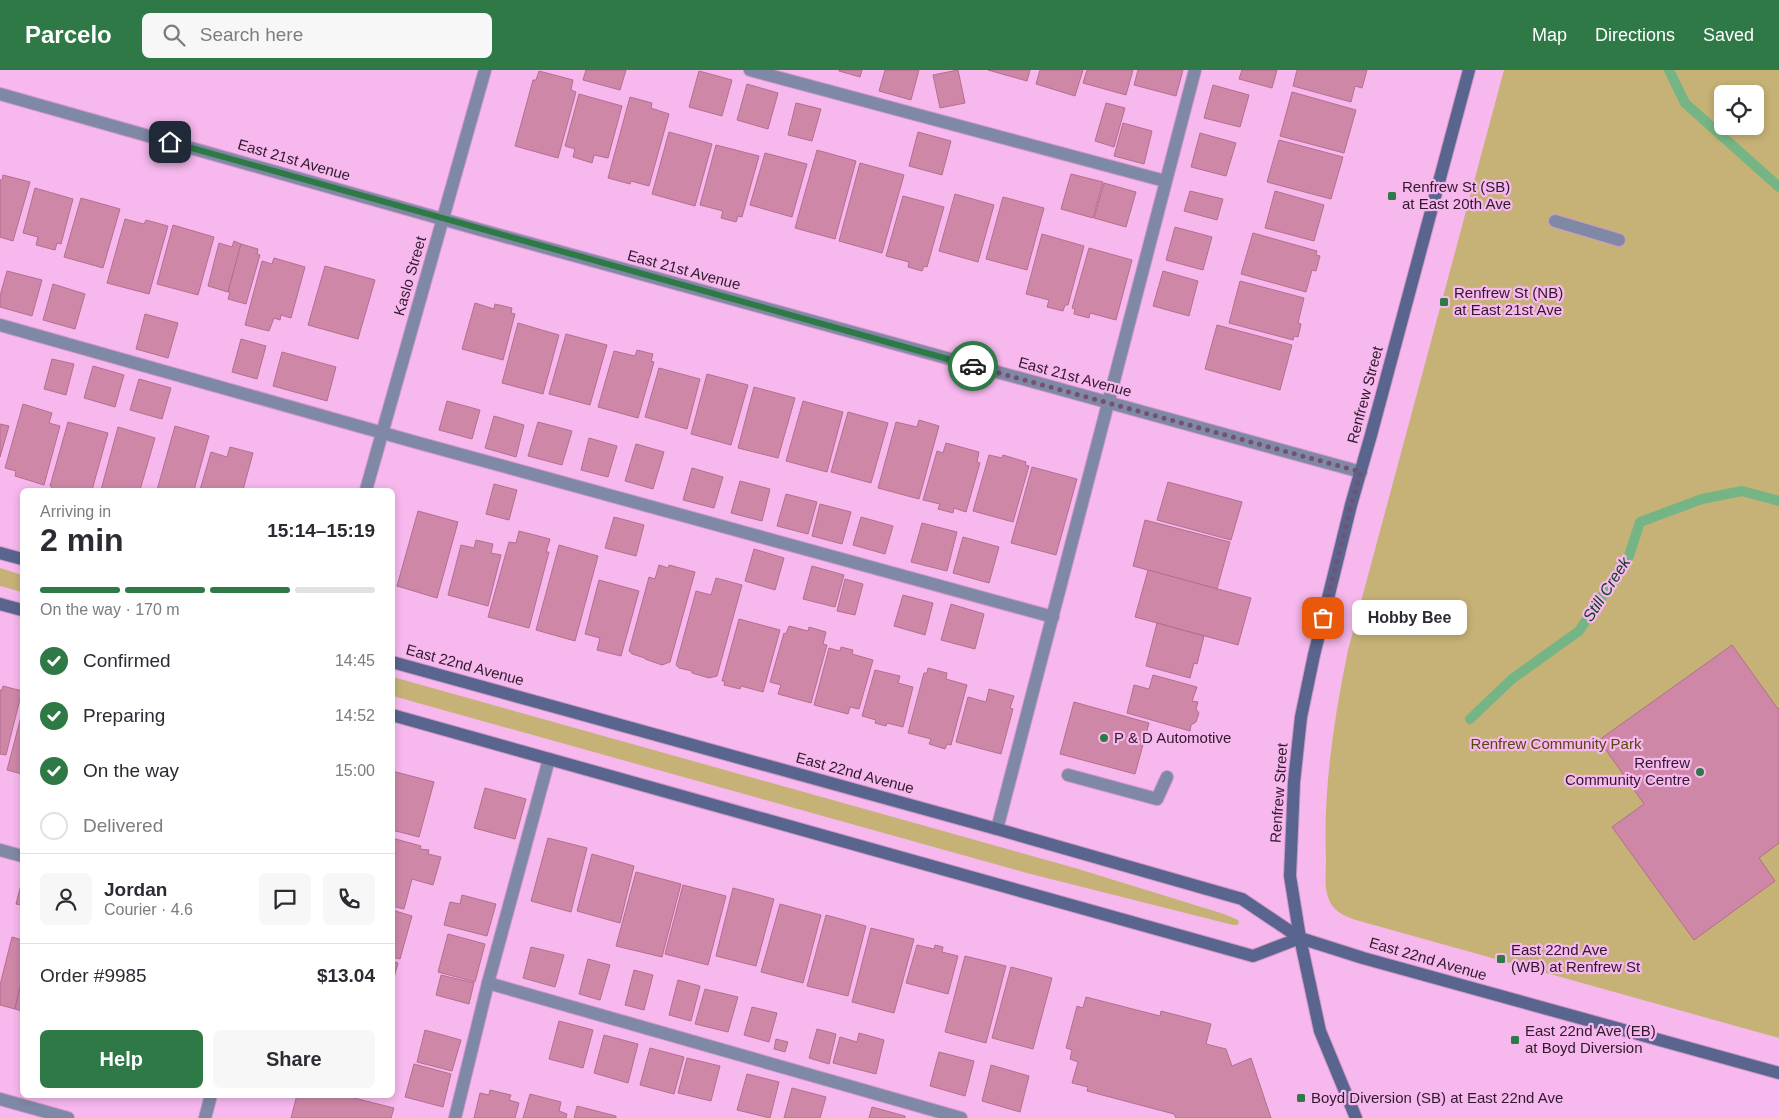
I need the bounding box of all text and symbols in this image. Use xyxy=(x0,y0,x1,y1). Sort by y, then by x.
search box xyxy=(142,13,492,58)
text: Parcelo xyxy=(25,21,112,48)
icon: search xyxy=(160,21,188,49)
text: Search here xyxy=(200,24,303,45)
text: Map xyxy=(1532,25,1567,45)
text: Directions xyxy=(1595,25,1675,45)
text: Saved xyxy=(1703,25,1754,45)
map controls xyxy=(1714,85,1764,135)
button: locate xyxy=(1714,85,1764,135)
pin xyxy=(149,121,191,163)
icon: home xyxy=(156,128,184,156)
street label: East 21st Avenue xyxy=(236,135,352,184)
place label: Renfrew St (SB) at East 20th Ave xyxy=(1402,178,1511,212)
marker: Renfrew St (SB) at East 20th Ave xyxy=(1386,190,1398,202)
street label: Kaslo Street xyxy=(390,233,429,317)
street label: East 21st Avenue xyxy=(626,246,743,293)
place label: Renfrew St (NB) at East 21st Ave xyxy=(1454,284,1563,318)
marker: Renfrew St (NB) at East 21st Ave xyxy=(1438,296,1450,308)
courier xyxy=(948,341,998,391)
street label: Renfrew Street xyxy=(1343,344,1386,445)
icon: car xyxy=(959,352,987,380)
street label: East 21st Avenue xyxy=(1017,353,1134,400)
text: Arriving in xyxy=(40,503,111,520)
text: 15:14–15:19 xyxy=(267,520,375,541)
text: 2 min xyxy=(40,522,124,558)
water label: Still Creek xyxy=(1579,553,1634,624)
pin xyxy=(1302,597,1344,639)
callout: Hobby Bee xyxy=(1353,600,1468,636)
text: On the way · 170 m xyxy=(40,601,180,618)
icon: bag xyxy=(1309,604,1337,632)
text: Hobby Bee xyxy=(1368,609,1451,626)
street label: East 22nd Avenue xyxy=(404,641,526,688)
icon: check xyxy=(40,647,68,675)
text: Confirmed xyxy=(83,650,171,671)
text: 14:45 xyxy=(335,652,375,669)
icon: check xyxy=(40,702,68,730)
text: Preparing xyxy=(83,705,165,726)
text: 14:52 xyxy=(335,707,375,724)
place label: P & D Automotive xyxy=(1114,729,1231,746)
marker: P & D Automotive xyxy=(1098,732,1110,744)
park label: Renfrew Community Park xyxy=(1471,735,1642,752)
street label: Renfrew Street xyxy=(1267,742,1291,843)
street label: East 22nd Avenue xyxy=(794,749,916,796)
place label: Renfrew Community Centre xyxy=(1565,754,1690,788)
icon: check xyxy=(40,757,68,785)
text: On the way xyxy=(83,760,179,781)
text: 15:00 xyxy=(335,762,375,779)
marker: Renfrew Community Centre xyxy=(1694,766,1706,778)
text: Delivered xyxy=(83,815,163,836)
button: person xyxy=(40,873,92,925)
button: chat xyxy=(259,873,311,925)
button: phone xyxy=(323,873,375,925)
text: Jordan xyxy=(104,879,167,900)
text: Courier · 4.6 xyxy=(104,901,193,918)
street label: East 22nd Avenue xyxy=(1367,934,1489,983)
place label: East 22nd Ave (WB) at Renfrew St xyxy=(1511,941,1641,975)
marker: East 22nd Ave (WB) at Renfrew St xyxy=(1495,953,1507,965)
text: Order #9985 xyxy=(40,965,147,986)
text: $13.04 xyxy=(317,965,375,986)
place label: East 22nd Ave (EB) at Boyd Diversion xyxy=(1525,1022,1656,1056)
button: Help xyxy=(40,1030,203,1088)
button: Share xyxy=(213,1030,375,1088)
marker: East 22nd Ave (EB) at Boyd Diversion xyxy=(1509,1034,1521,1046)
place label: Boyd Diversion (SB) at East 22nd Ave xyxy=(1311,1089,1563,1106)
marker: Boyd Diversion (SB) at East 22nd Ave xyxy=(1295,1092,1307,1104)

